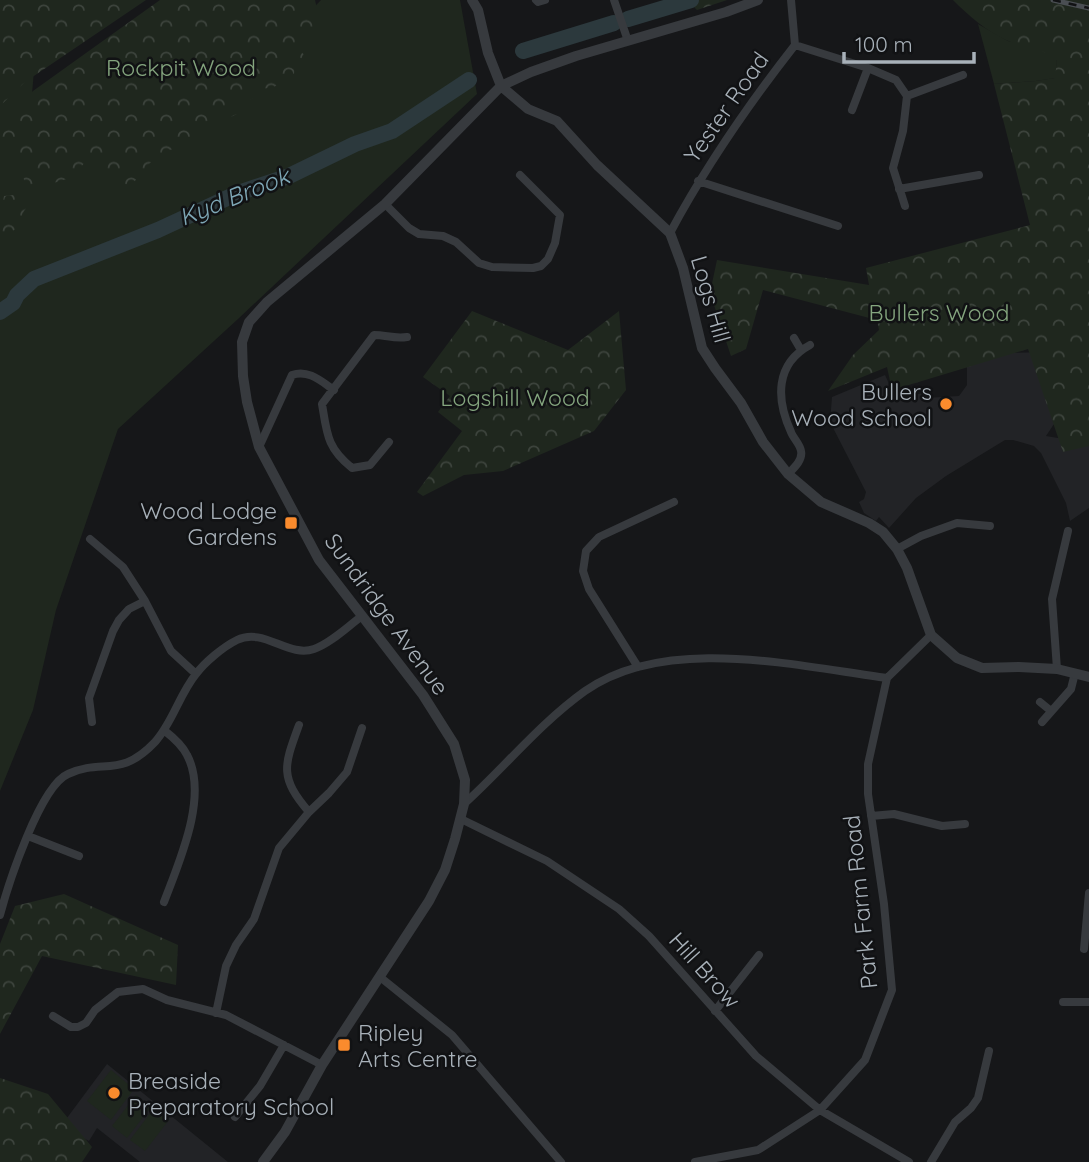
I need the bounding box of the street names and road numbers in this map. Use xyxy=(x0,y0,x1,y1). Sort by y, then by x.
street label: Yester Road xyxy=(677,46,775,168)
street label: Logs Hill xyxy=(685,252,737,346)
street label: Sundridge Avenue xyxy=(319,527,455,701)
street label: Park Farm Road xyxy=(836,814,884,990)
street label: Hill Brow xyxy=(663,926,747,1014)

